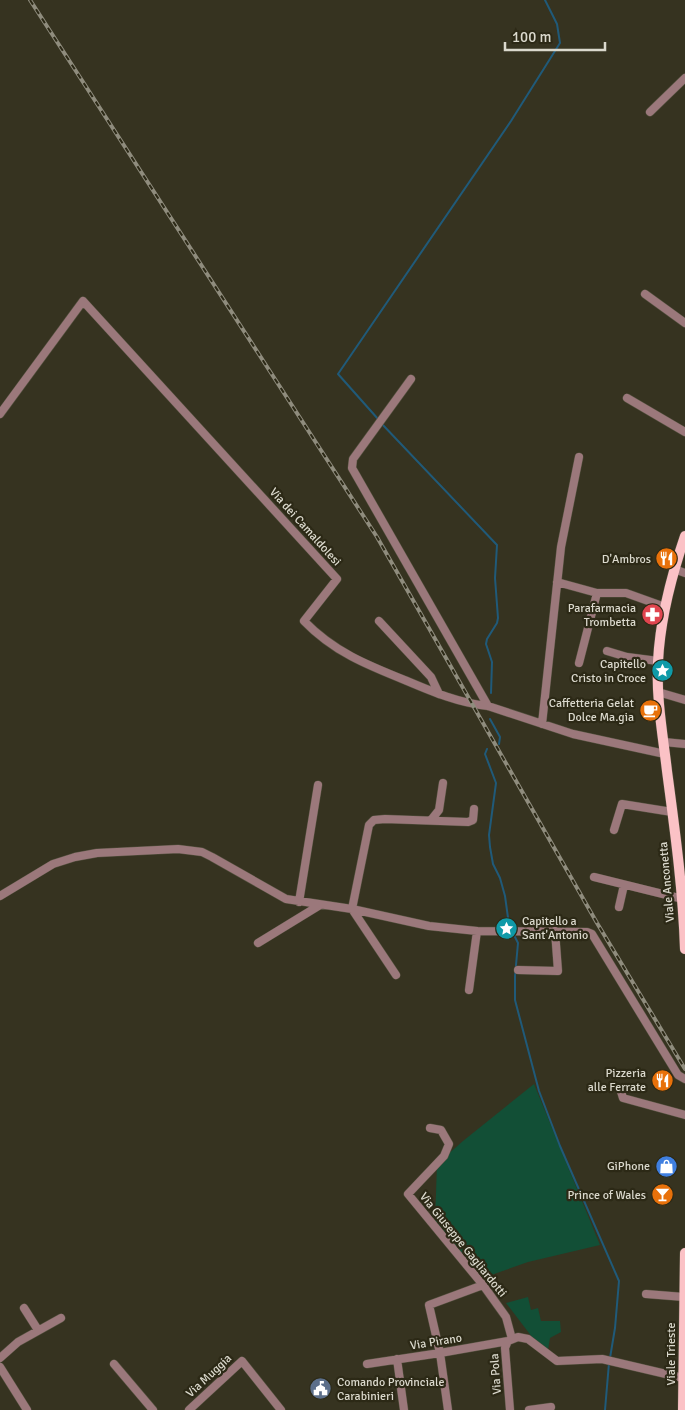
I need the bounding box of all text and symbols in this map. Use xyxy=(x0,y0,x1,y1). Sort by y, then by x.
scale bar xyxy=(505,20,605,52)
text: 100 m xyxy=(512,28,552,46)
street label: Via dei Camaldolesi xyxy=(266,485,344,569)
restaurant icon: D'Ambros xyxy=(655,547,679,571)
place label: D'Ambros xyxy=(602,552,651,567)
place label: Parafarmacia Trombetta xyxy=(568,601,636,630)
pharmacy icon: Parafarmacia Trombetta xyxy=(640,603,664,627)
place label: Capitello Cristo in Croce xyxy=(571,657,646,686)
place icon: Capitello Cristo in Croce xyxy=(650,659,674,683)
place label: Caffetteria Gelat Dolce Ma.gia xyxy=(549,696,634,725)
cafe icon: Caffetteria Gelat Dolce Ma.gia xyxy=(638,698,662,722)
street label: Viale Anconetta xyxy=(656,841,678,923)
place label: Capitello a Sant'Antonio xyxy=(522,914,588,943)
place icon: Capitello a Sant'Antonio xyxy=(494,916,518,940)
place label: Pizzeria alle Ferrate xyxy=(588,1066,646,1095)
restaurant icon: Pizzeria alle Ferrate xyxy=(650,1068,674,1092)
shop icon: GiPhone xyxy=(654,1154,678,1178)
place label: GiPhone xyxy=(607,1159,650,1174)
bar icon: Prince of Wales xyxy=(650,1183,674,1207)
place label: Prince of Wales xyxy=(567,1188,646,1203)
street label: Via Giuseppe Gagliardotti xyxy=(416,1190,510,1300)
street label: Viale Trieste xyxy=(664,1323,679,1385)
street label: Via Pirano xyxy=(409,1331,463,1353)
street label: Via Muggia xyxy=(183,1351,235,1401)
street label: Via Pola xyxy=(487,1353,505,1395)
place label: Comando Provinciale Carabinieri xyxy=(337,1375,444,1404)
public building icon: Comando Provinciale Carabinieri xyxy=(309,1377,333,1401)

